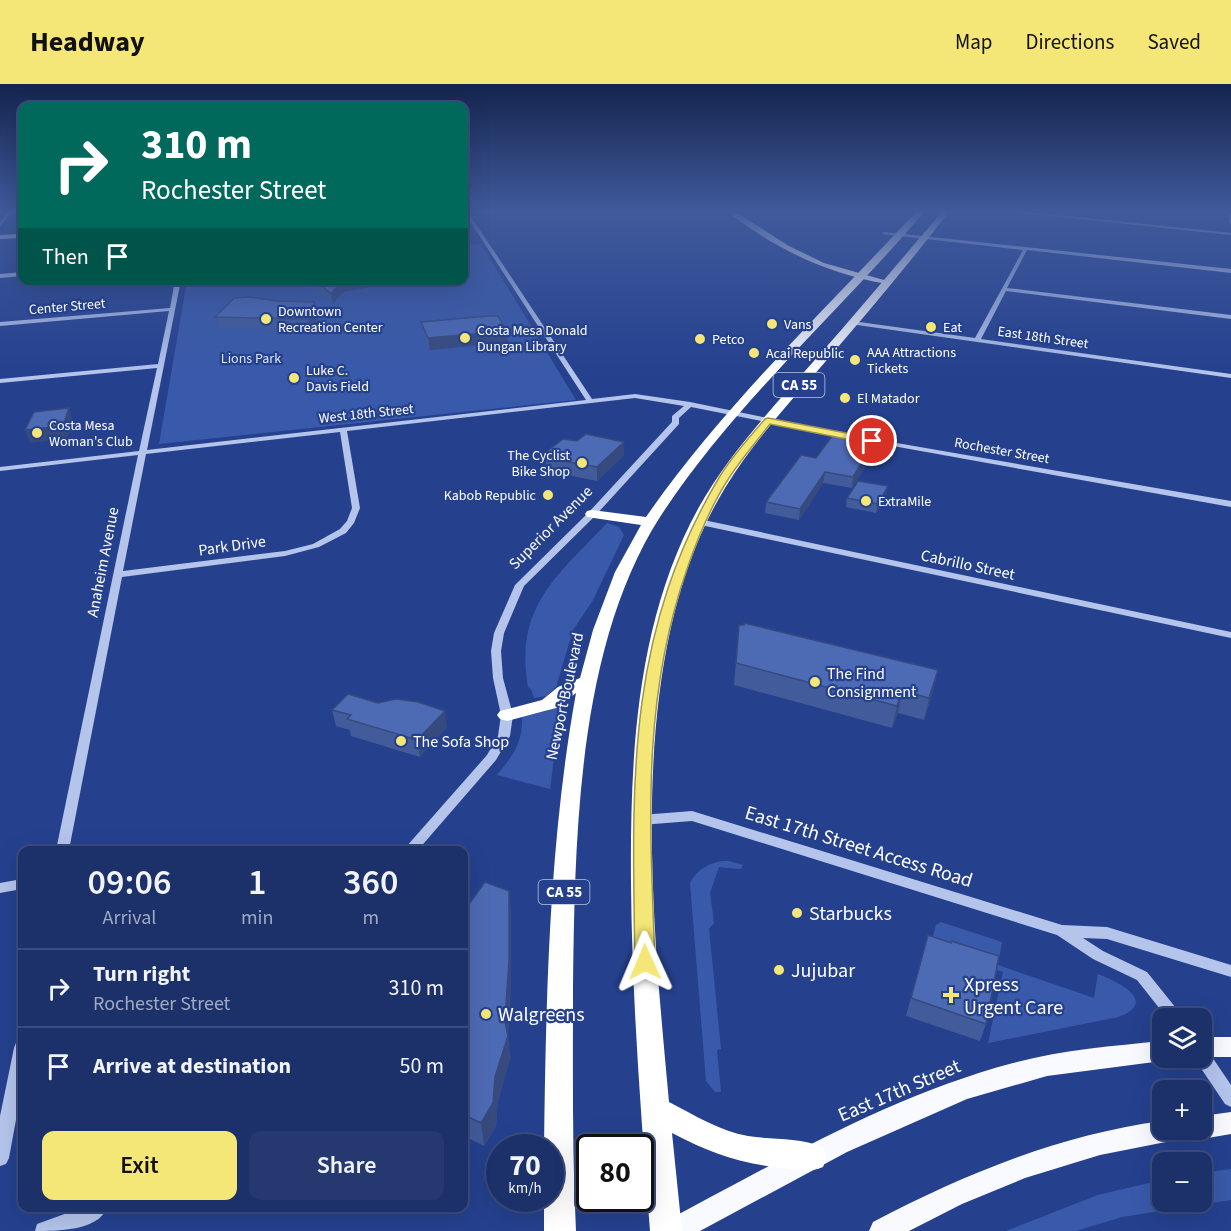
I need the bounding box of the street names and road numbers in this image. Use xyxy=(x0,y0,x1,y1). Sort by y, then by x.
street label: Center Street xyxy=(28,294,106,320)
street label: East 18th Street xyxy=(996,322,1090,354)
road number: CA 55 xyxy=(774,373,824,397)
street label: West 18th Street xyxy=(318,399,415,429)
street label: Rochester Street xyxy=(953,433,1051,469)
street label: Superior Avenue xyxy=(504,481,598,574)
street label: Anaheim Avenue xyxy=(82,505,124,619)
street label: Park Drive xyxy=(197,530,267,562)
street label: Cabrillo Street xyxy=(919,544,1017,586)
street label: Newport Boulevard xyxy=(541,630,589,762)
street label: East 17th Street Access Road xyxy=(741,799,976,895)
road number: CA 55 xyxy=(538,880,590,904)
street label: East 17th Street xyxy=(834,1052,965,1129)

